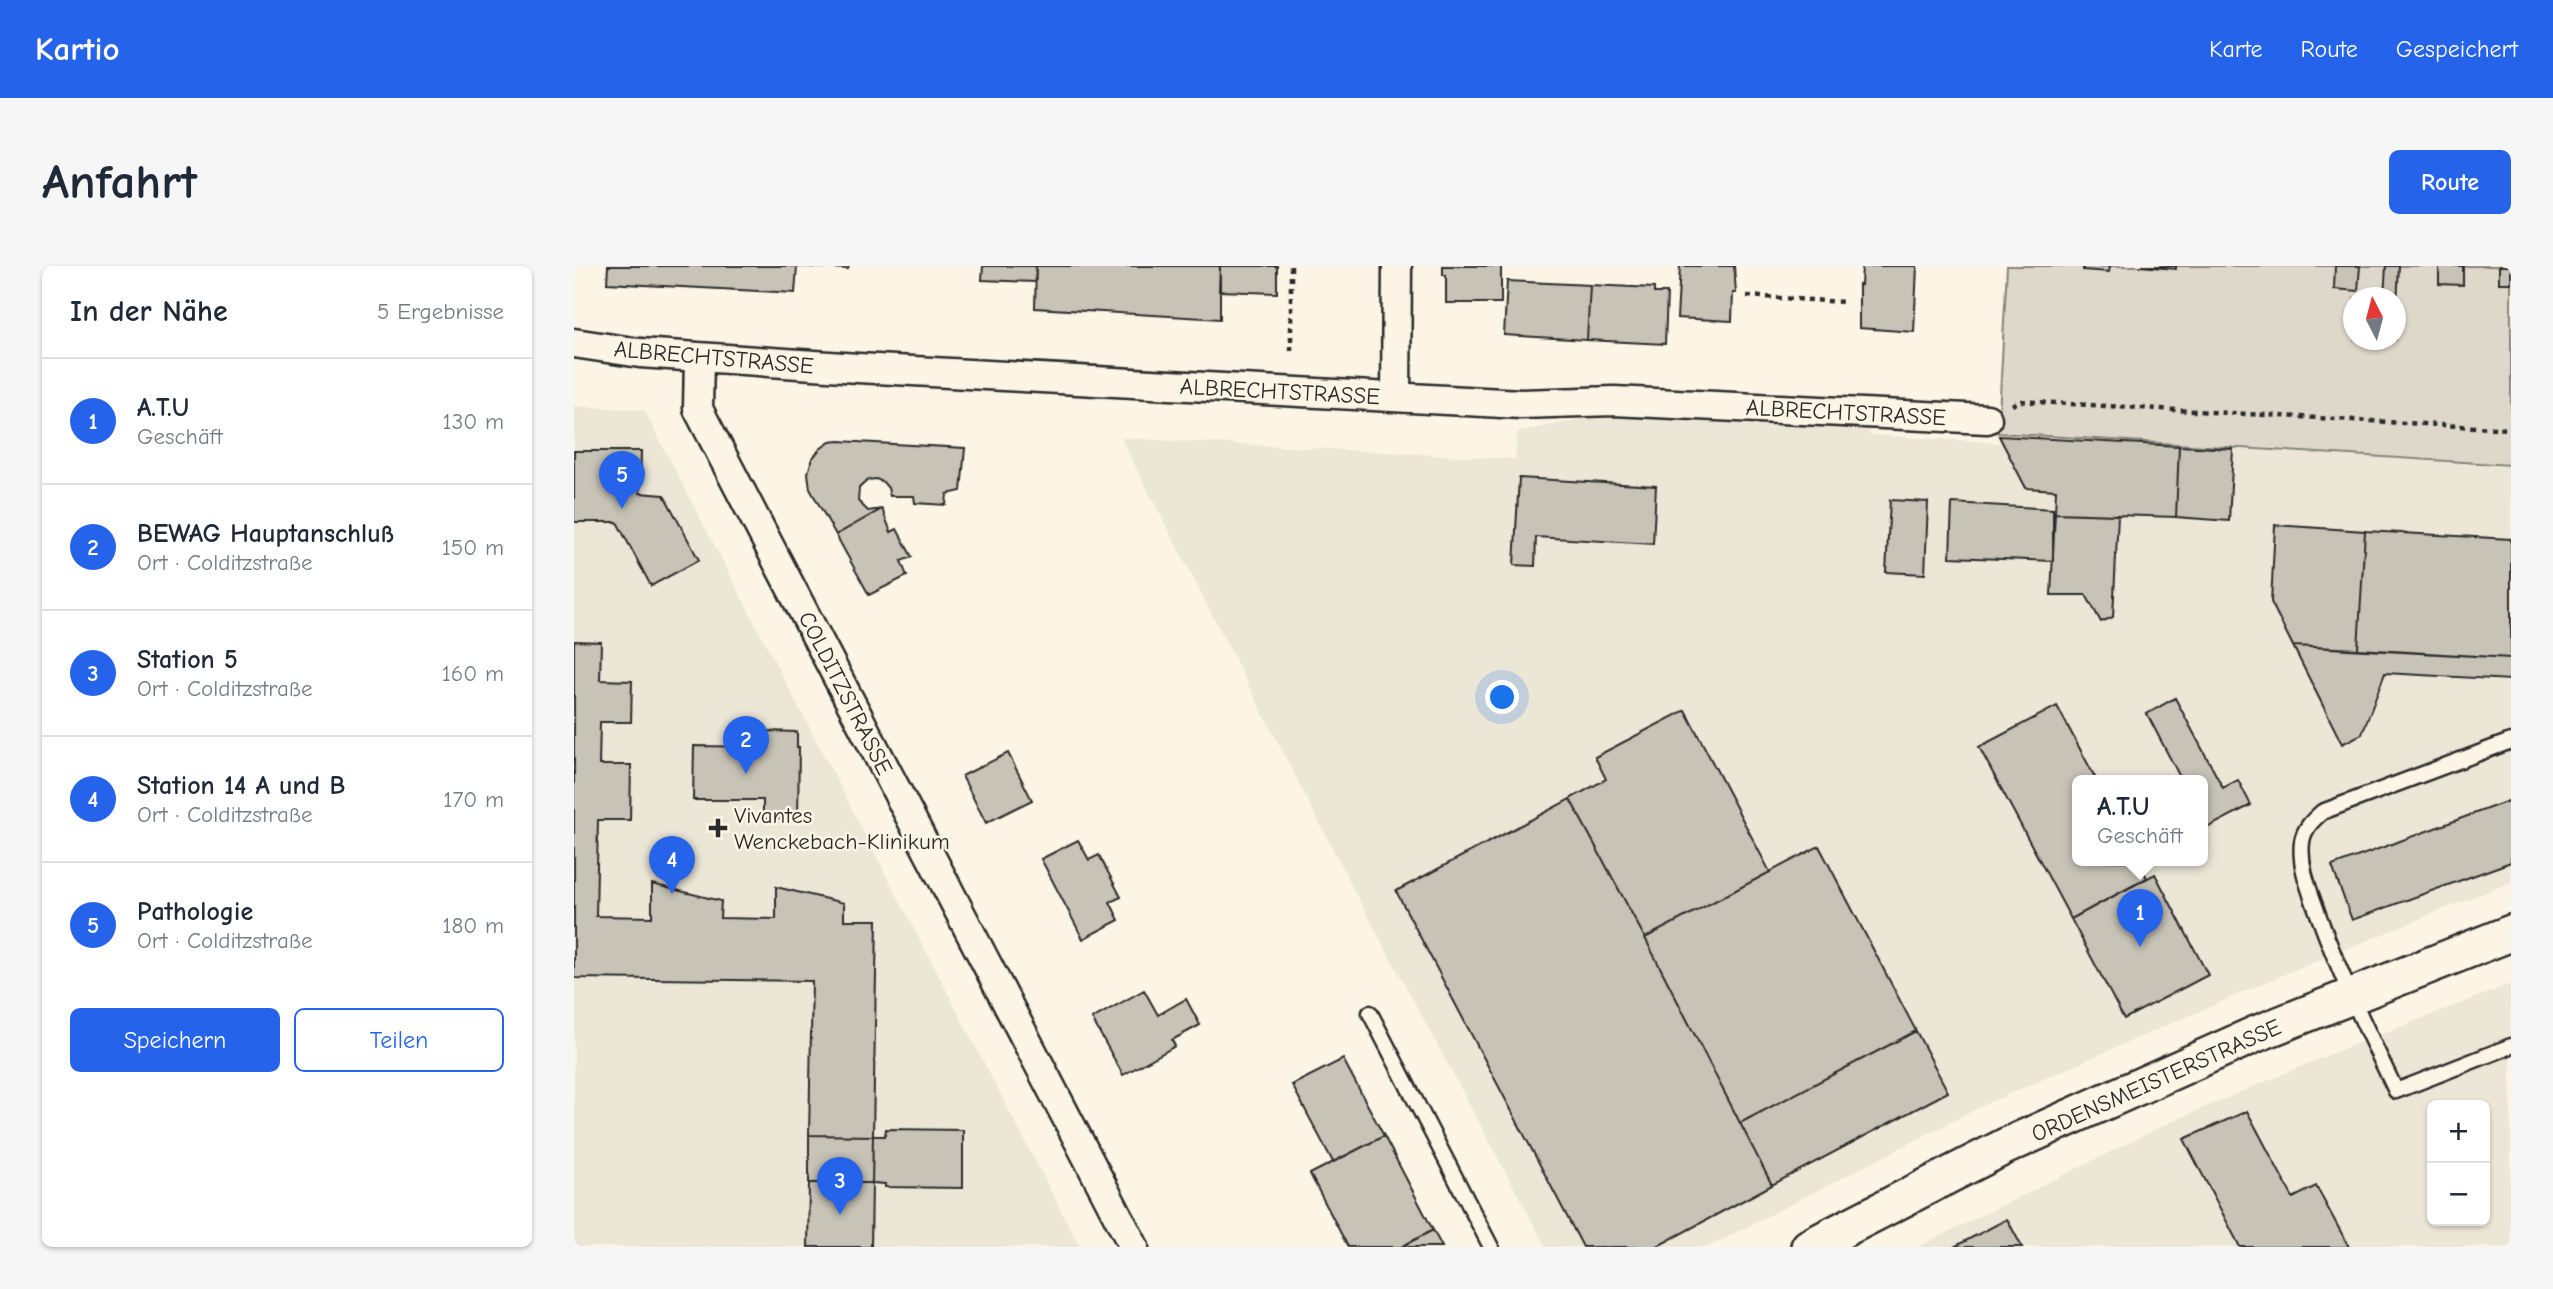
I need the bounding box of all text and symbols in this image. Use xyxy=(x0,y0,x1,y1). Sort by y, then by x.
text: Kartio xyxy=(35,30,120,68)
text: Karte xyxy=(2209,35,2263,63)
text: Route xyxy=(2301,35,2358,63)
text: Gespeichert xyxy=(2396,35,2518,63)
button: Route xyxy=(2389,150,2511,214)
text: Anfahrt xyxy=(42,154,197,210)
north arrow xyxy=(2343,287,2406,350)
text: In der Nähe xyxy=(70,294,228,329)
text: 5 Ergebnisse xyxy=(377,298,504,325)
street label: ALBRECHTSTRASSE xyxy=(613,335,815,380)
street label: ALBRECHTSTRASSE xyxy=(1179,373,1381,410)
text: A.T.U xyxy=(137,393,189,423)
street label: ALBRECHTSTRASSE xyxy=(1745,394,1947,431)
text: 1 xyxy=(88,408,98,435)
text: 130 m xyxy=(443,408,504,435)
text: Geschäft xyxy=(137,423,223,450)
pin: 5 xyxy=(599,451,645,509)
text: BEWAG Hauptanschluß xyxy=(137,519,394,549)
text: 2 xyxy=(87,534,99,561)
text: 150 m xyxy=(442,534,504,561)
text: Ort · Colditzstraße xyxy=(137,549,313,576)
street label: COLDITZSTRASSE xyxy=(793,607,898,780)
text: Station 5 xyxy=(137,645,238,675)
text: 3 xyxy=(87,660,99,687)
text: 160 m xyxy=(442,660,504,687)
text: Ort · Colditzstraße xyxy=(137,675,313,702)
your location xyxy=(1485,680,1519,714)
pin: 2 xyxy=(723,716,769,774)
text: Station 14 A und B xyxy=(137,771,345,801)
popup xyxy=(2072,775,2208,866)
text: 4 xyxy=(88,786,98,813)
text: 170 m xyxy=(443,786,504,813)
text: A.T.U xyxy=(2097,792,2149,822)
text: Ort · Colditzstraße xyxy=(137,801,313,828)
place label: Vivantes Wenckebach-Klinikum xyxy=(734,802,950,855)
marker: Vivantes Wenckebach-Klinikum xyxy=(708,818,728,838)
text: Geschäft xyxy=(2097,822,2183,849)
pin: 4 xyxy=(649,836,695,894)
pin: 1 xyxy=(2117,889,2163,947)
text: Pathologie xyxy=(137,897,253,927)
text: 5 xyxy=(87,912,99,939)
text: 180 m xyxy=(442,912,504,939)
text: Ort · Colditzstraße xyxy=(137,927,313,954)
button: Speichern xyxy=(70,1008,280,1072)
button: Teilen xyxy=(294,1008,504,1072)
street label: ORDENSMEISTERSTRASSE xyxy=(2027,1013,2285,1148)
map controls xyxy=(2427,1100,2490,1226)
button: + xyxy=(2427,1100,2490,1163)
pin: 3 xyxy=(817,1157,863,1215)
button: − xyxy=(2427,1163,2490,1226)

